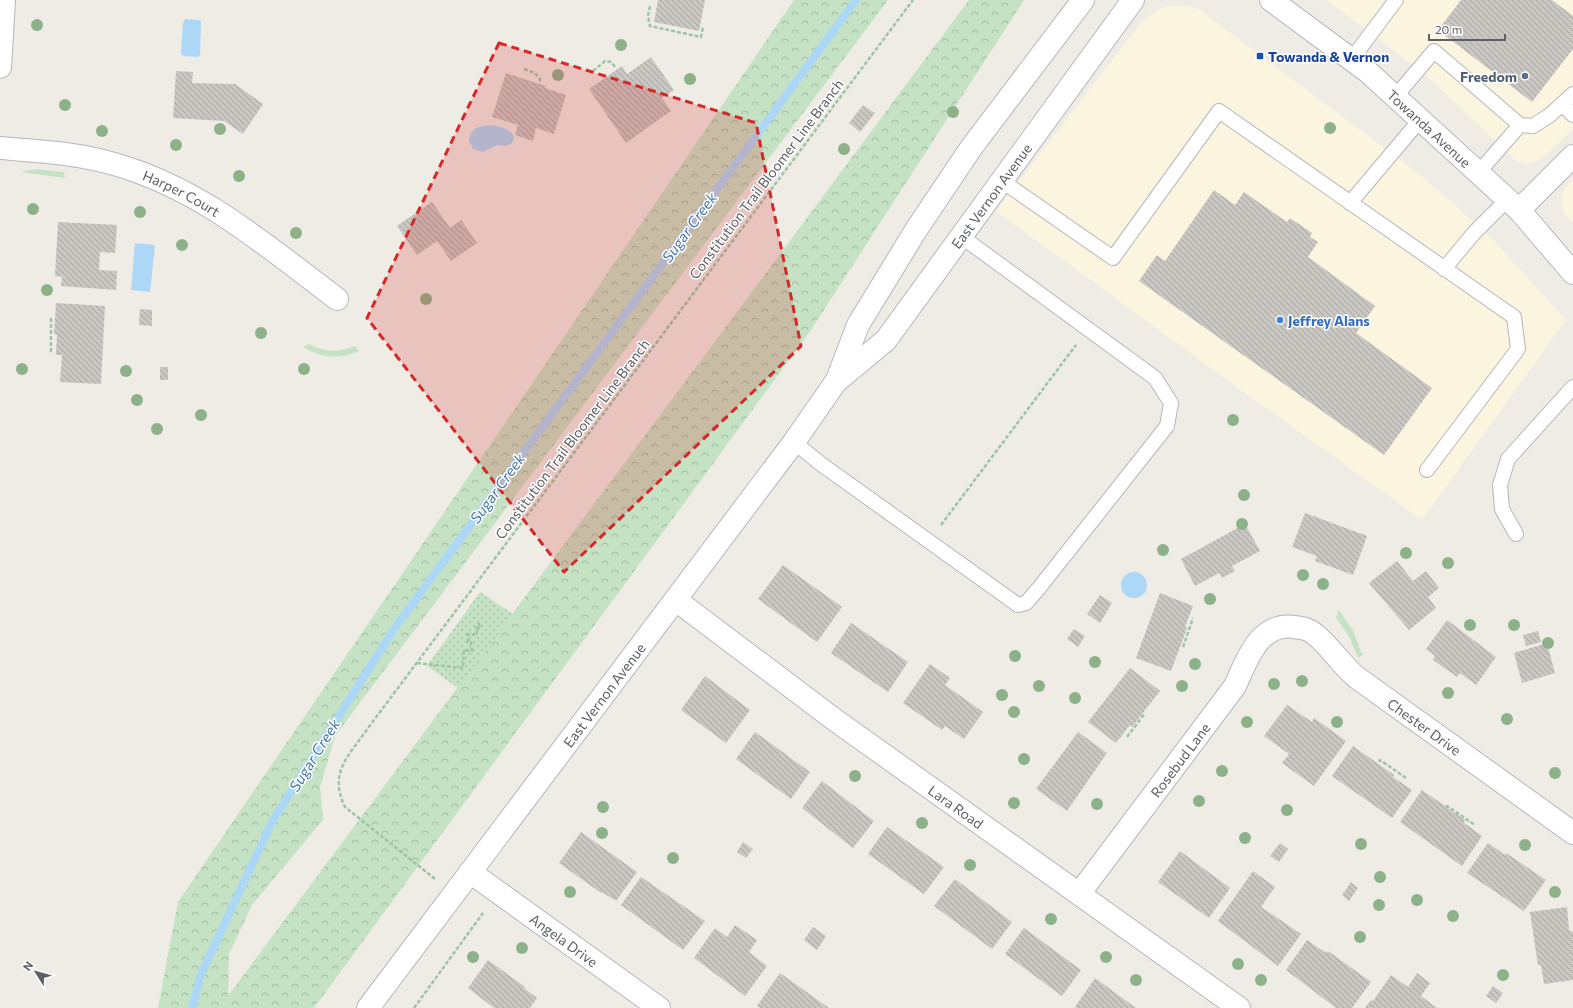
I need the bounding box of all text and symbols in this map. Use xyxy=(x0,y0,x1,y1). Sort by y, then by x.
scale bar xyxy=(1429,16,1505,42)
text: 20 m xyxy=(1435,22,1462,36)
place label: Towanda & Vernon xyxy=(1268,48,1389,65)
marker: Towanda & Vernon xyxy=(1255,51,1265,61)
place label: Freedom xyxy=(1460,68,1517,85)
marker: Freedom xyxy=(1520,71,1530,81)
street label: Constitution Trail Bloomer Line Branch xyxy=(685,76,847,282)
street label: Towanda Avenue xyxy=(1384,86,1475,171)
street label: East Vernon Avenue xyxy=(947,140,1035,251)
street label: Harper Court xyxy=(141,166,224,220)
water label: Sugar Creek xyxy=(658,188,721,265)
place label: Jeffrey Alans xyxy=(1288,312,1370,329)
marker: Jeffrey Alans xyxy=(1275,315,1285,325)
street label: Constitution Trail Bloomer Line Branch xyxy=(491,336,653,542)
water label: Sugar Creek xyxy=(466,449,529,526)
street label: East Vernon Avenue xyxy=(559,639,648,750)
street label: Chester Drive xyxy=(1384,694,1465,758)
water label: Sugar Creek xyxy=(285,715,344,794)
street label: Rosebud Lane xyxy=(1146,719,1213,800)
street label: Lara Road xyxy=(925,781,987,832)
street label: Angela Drive xyxy=(527,909,602,970)
north arrow xyxy=(16,952,56,992)
text: N xyxy=(20,958,35,973)

